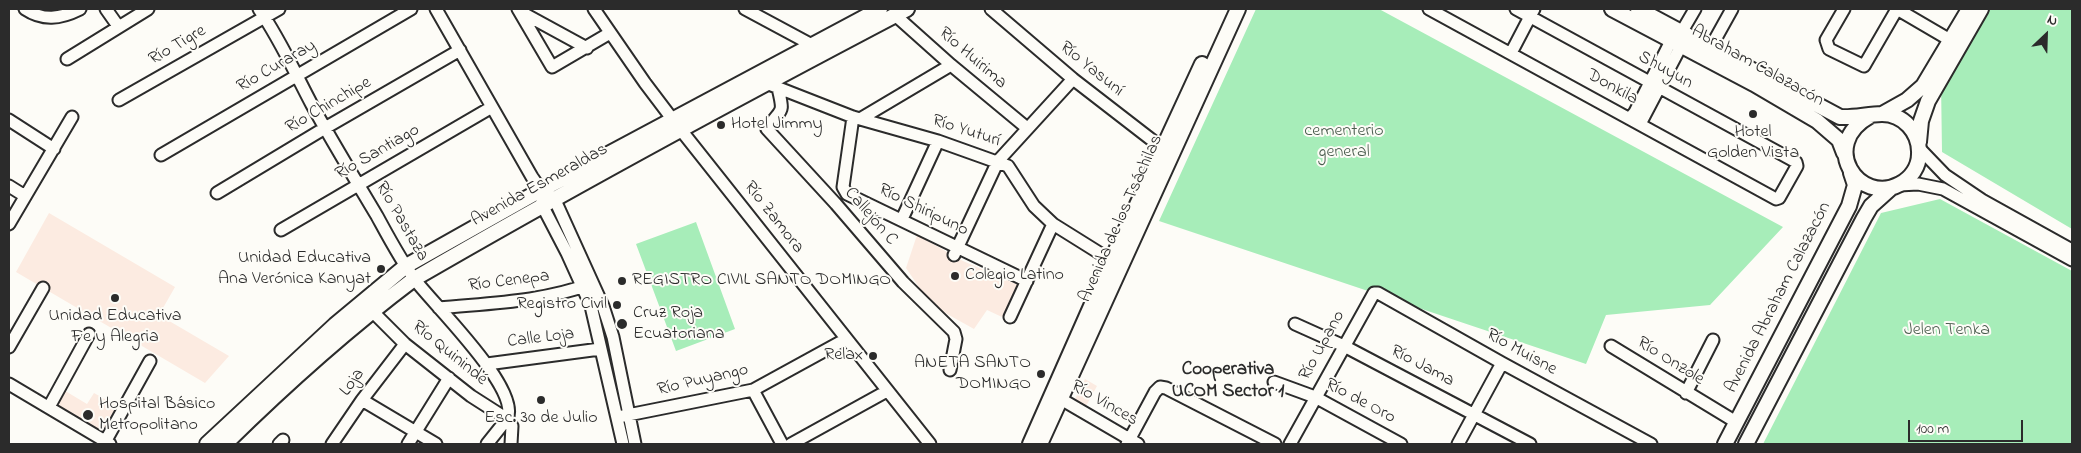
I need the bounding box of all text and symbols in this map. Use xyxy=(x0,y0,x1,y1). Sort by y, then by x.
text: N xyxy=(2044,9,2061,32)
north arrow xyxy=(2021,10,2071,60)
street label: Río Tigre xyxy=(146,21,210,71)
street label: Abraham Calazacón xyxy=(1687,22,1827,112)
street label: Río Huirima xyxy=(933,23,1011,95)
street label: Río Curaray xyxy=(234,36,320,98)
street label: Río Yasuní xyxy=(1054,38,1128,102)
street label: Shuyun xyxy=(1634,47,1696,95)
street label: Donkila xyxy=(1583,65,1641,111)
street label: Río Chinchipe xyxy=(282,73,376,139)
marker: Hotel Golden Vista xyxy=(1747,108,1759,120)
street label: Río Yuturí xyxy=(929,111,1003,153)
place label: Hotel Jimmy xyxy=(731,114,822,136)
marker: Hotel Jimmy xyxy=(715,119,727,131)
street label: Río Santiago xyxy=(332,120,424,186)
park label: cementerio general xyxy=(1304,121,1384,163)
place label: Hotel Golden Vista xyxy=(1707,122,1799,164)
street label: Avenida de los Tsáchilas xyxy=(1075,132,1169,306)
street label: Avenida Esmeraldas xyxy=(468,140,612,232)
street label: Río Pastaza xyxy=(370,178,432,266)
street label: Río Zamora xyxy=(738,178,808,258)
street label: Río Shiripuno xyxy=(874,180,972,242)
street label: Callejón C xyxy=(839,184,901,250)
street label: Avenida Abraham Calazacón xyxy=(1721,199,1837,397)
place label: Unidad Educativa Ana Verónica Kanyat xyxy=(218,248,371,290)
marker: Unidad Educativa Ana Verónica Kanyat xyxy=(375,263,387,275)
place label: Colegio Latino xyxy=(965,265,1064,287)
street label: Río Cenepa xyxy=(467,266,551,298)
place label: REGISTRO CIVIL SANTO DOMINGO xyxy=(632,270,891,292)
marker: Colegio Latino xyxy=(949,270,961,282)
marker: REGISTRO CIVIL SANTO DOMINGO xyxy=(616,275,628,287)
marker: Unidad Educativa Fe y Alegria xyxy=(109,292,121,304)
place label: Registro Civil xyxy=(517,294,607,316)
marker: Registro Civil xyxy=(611,299,623,311)
place label: Cruz Roja Ecuatoriana xyxy=(633,303,724,346)
place label: Unidad Educativa Fe y Alegria xyxy=(49,306,181,348)
street label: Río Upano xyxy=(1295,307,1351,385)
street label: Río Quinindé xyxy=(407,317,491,391)
marker: Cruz Roja Ecuatoriana xyxy=(615,317,629,331)
park label: Jelen Tenka xyxy=(1904,320,1990,342)
street label: Calle Loja xyxy=(506,324,576,354)
street label: Río Muisne xyxy=(1482,325,1560,381)
street label: Río Onzole xyxy=(1632,333,1708,391)
street label: Río Jama xyxy=(1386,341,1458,393)
place label: Relax xyxy=(824,345,863,367)
marker: Relax xyxy=(867,350,879,362)
place label: ANETA SANTO DOMINGO xyxy=(914,353,1031,396)
street label: Río Puyango xyxy=(655,360,751,402)
district label: Cooperativa UCOM Sector 1 xyxy=(1172,360,1284,404)
street label: Loja xyxy=(336,365,370,401)
marker: ANETA SANTO DOMINGO xyxy=(1035,368,1047,380)
street label: Río de Oro xyxy=(1321,375,1399,429)
street label: Río Vinces xyxy=(1067,376,1141,432)
place label: Hospital Básico Metropolitano xyxy=(99,394,215,436)
marker: Esc. 30 de Julio xyxy=(535,394,547,406)
marker: Hospital Básico Metropolitano xyxy=(81,408,95,422)
place label: Esc. 30 de Julio xyxy=(484,408,598,430)
scale bar xyxy=(1911,410,2026,442)
text: 100 m xyxy=(1916,418,1949,440)

